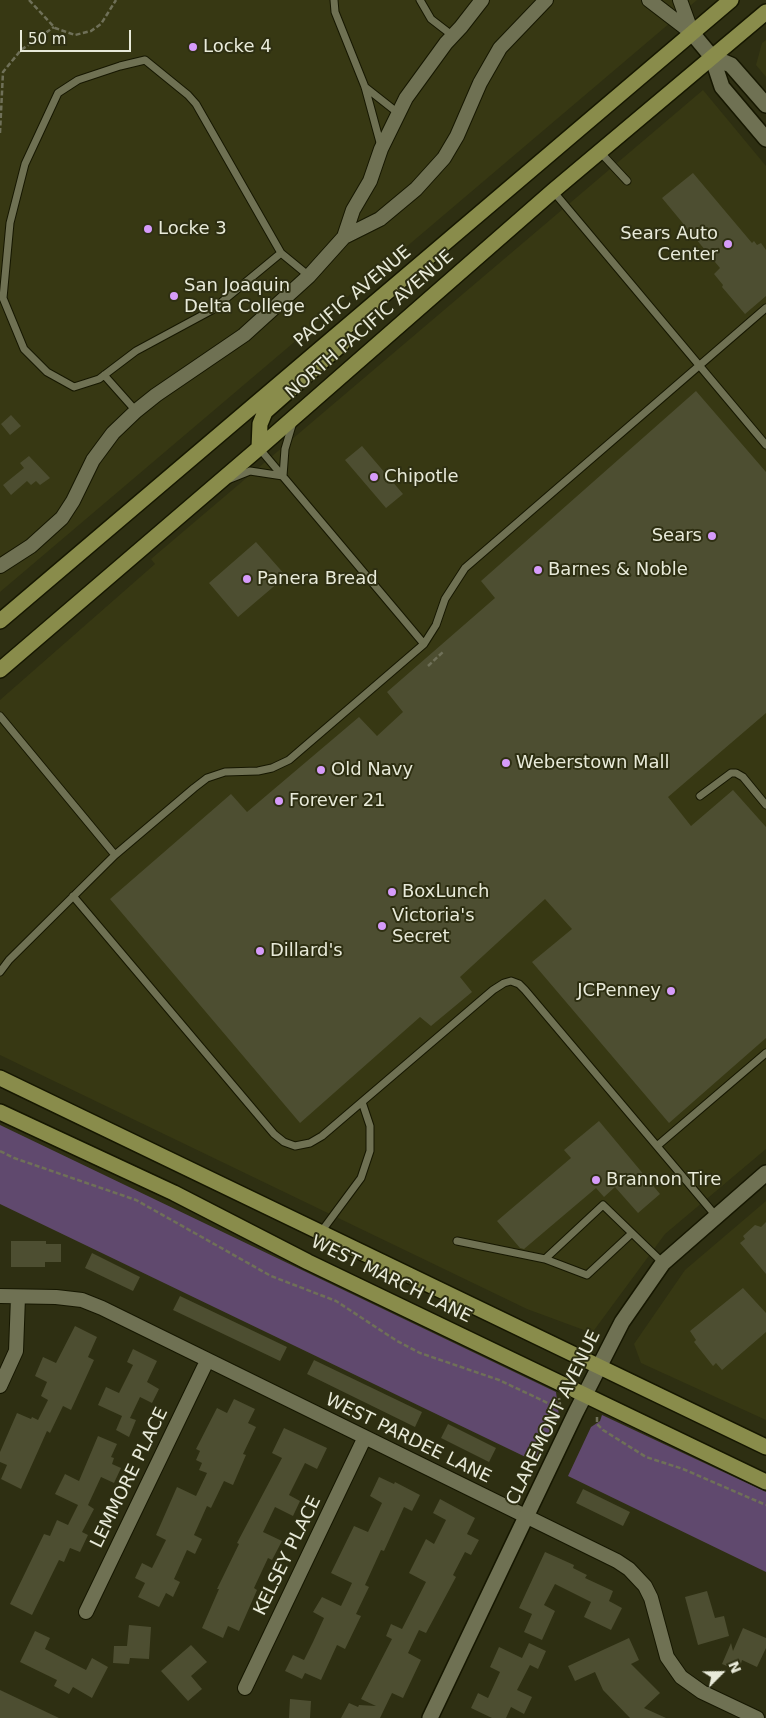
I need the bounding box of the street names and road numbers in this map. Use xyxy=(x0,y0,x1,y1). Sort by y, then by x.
street label: PACIFIC AVENUE xyxy=(290,242,416,352)
street label: NORTH PACIFIC AVENUE xyxy=(282,246,458,404)
street label: WEST MARCH LANE xyxy=(307,1232,475,1328)
street label: CLAREMONT AVENUE xyxy=(502,1327,606,1509)
street label: WEST PARDEE LANE xyxy=(322,1389,494,1489)
street label: LEMMORE PLACE xyxy=(87,1404,173,1552)
street label: KELSEY PLACE xyxy=(250,1493,326,1619)

